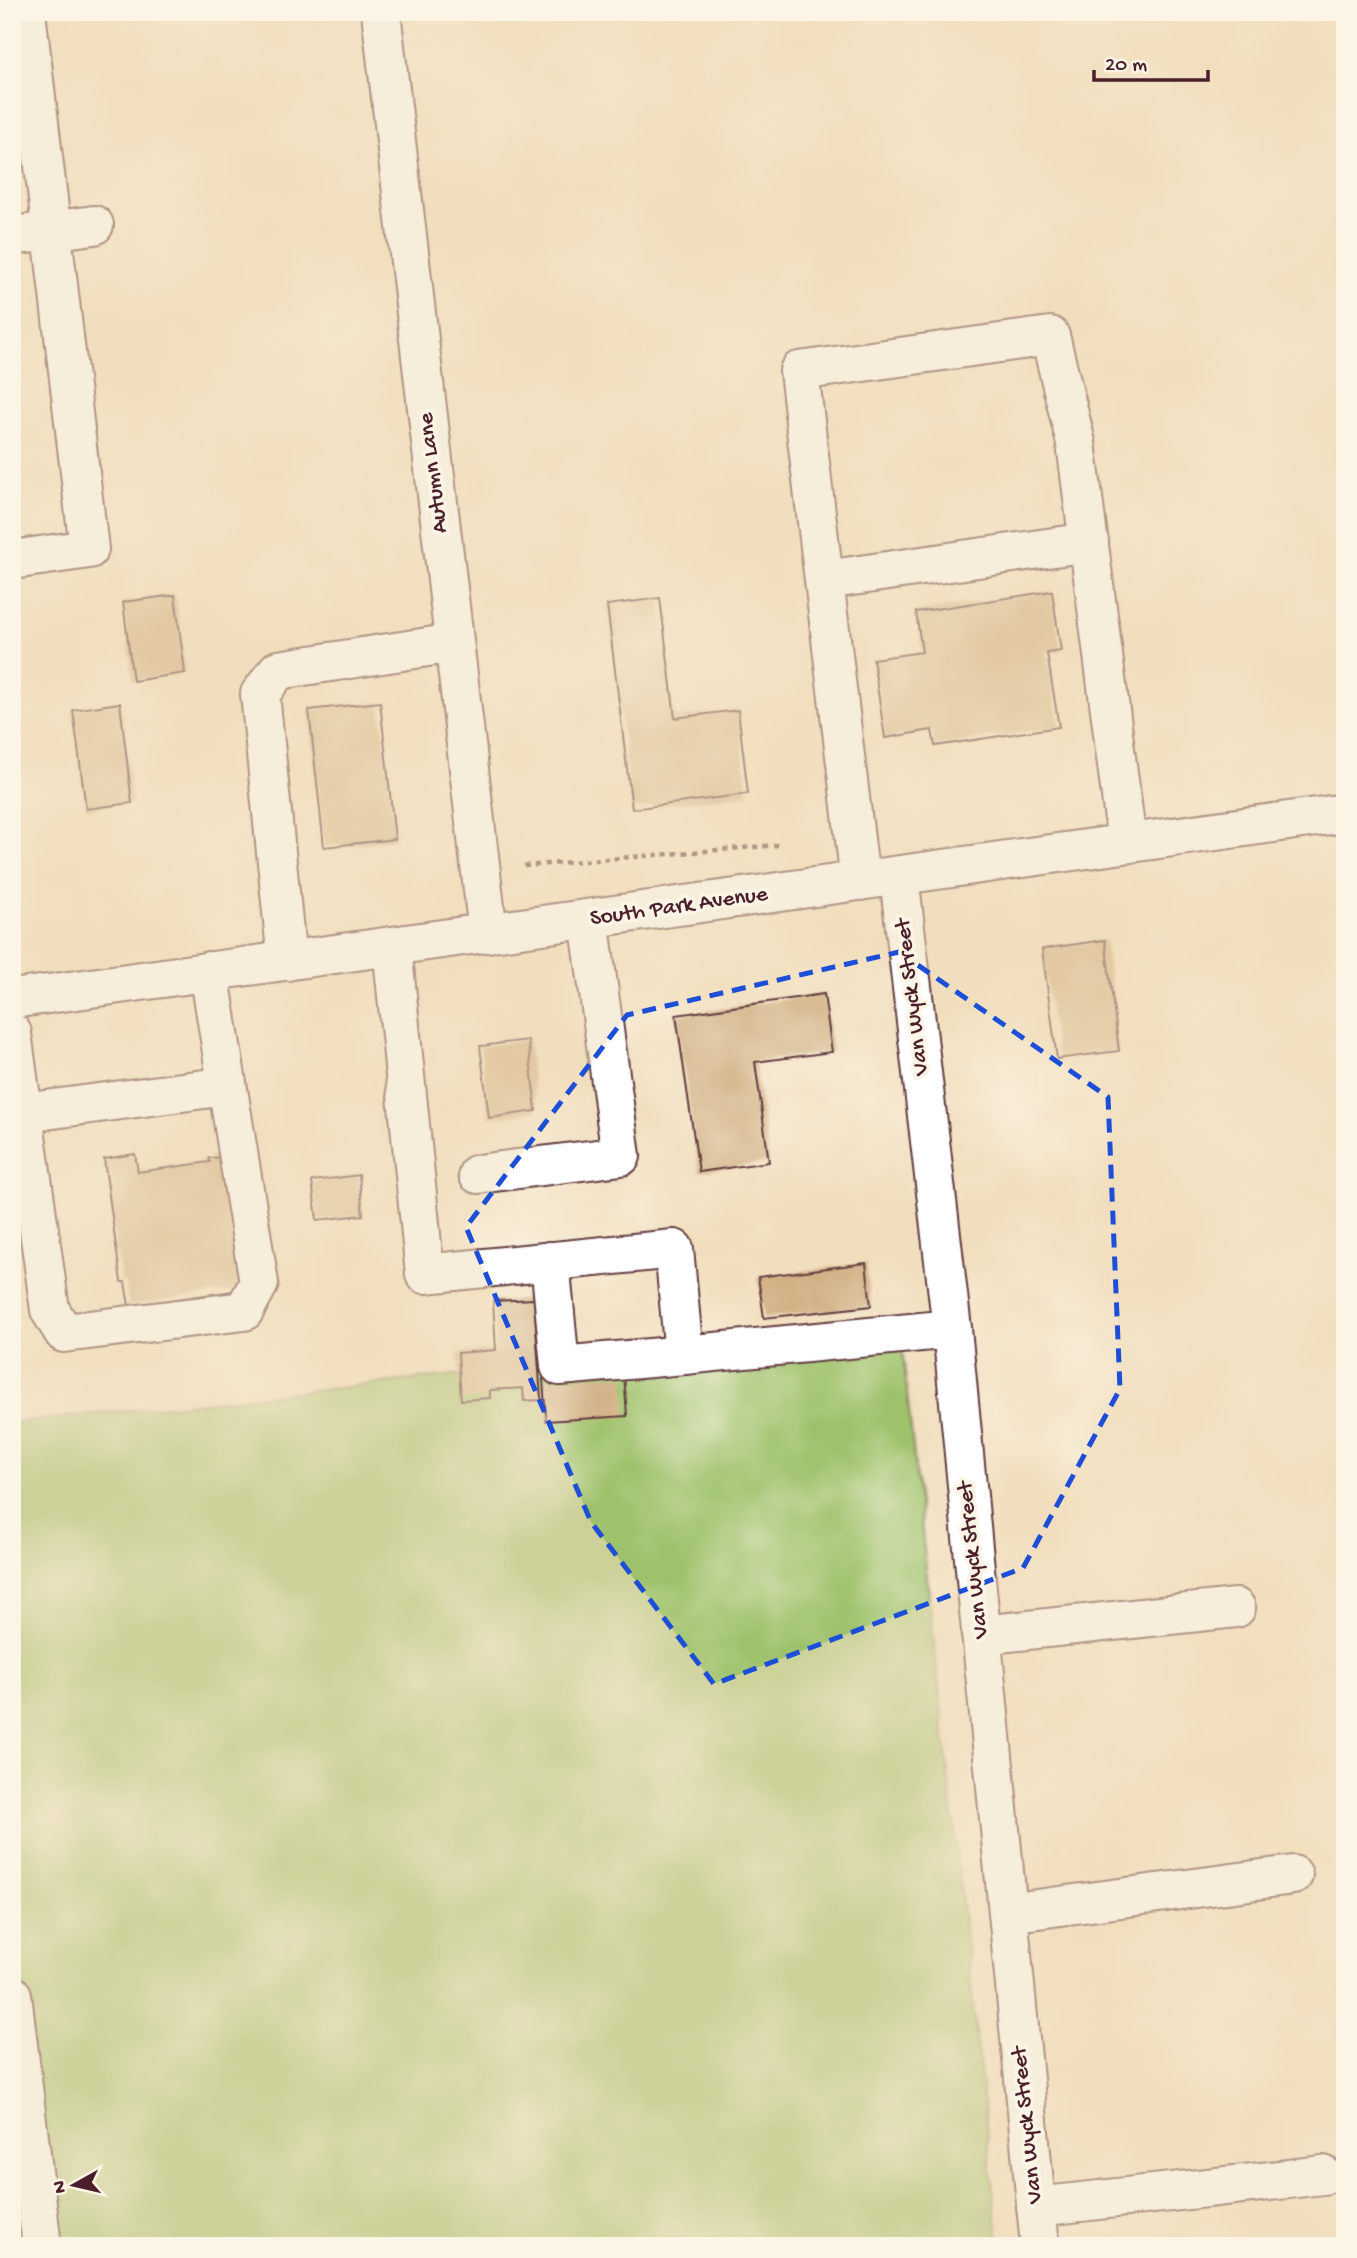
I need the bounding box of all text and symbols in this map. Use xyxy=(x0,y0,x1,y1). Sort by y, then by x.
scale bar xyxy=(1094,38,1208,82)
text: 20 m xyxy=(1105,54,1147,79)
street label: Autumn Lane xyxy=(413,410,455,535)
street label: South Park Avenue xyxy=(588,881,771,933)
street label: Van Wyck Street xyxy=(890,916,936,1078)
street label: Van Wyck Street xyxy=(952,1479,996,1641)
street label: Van Wyck Street xyxy=(1006,2044,1050,2206)
north arrow xyxy=(38,2150,108,2220)
text: N xyxy=(48,2179,73,2195)

